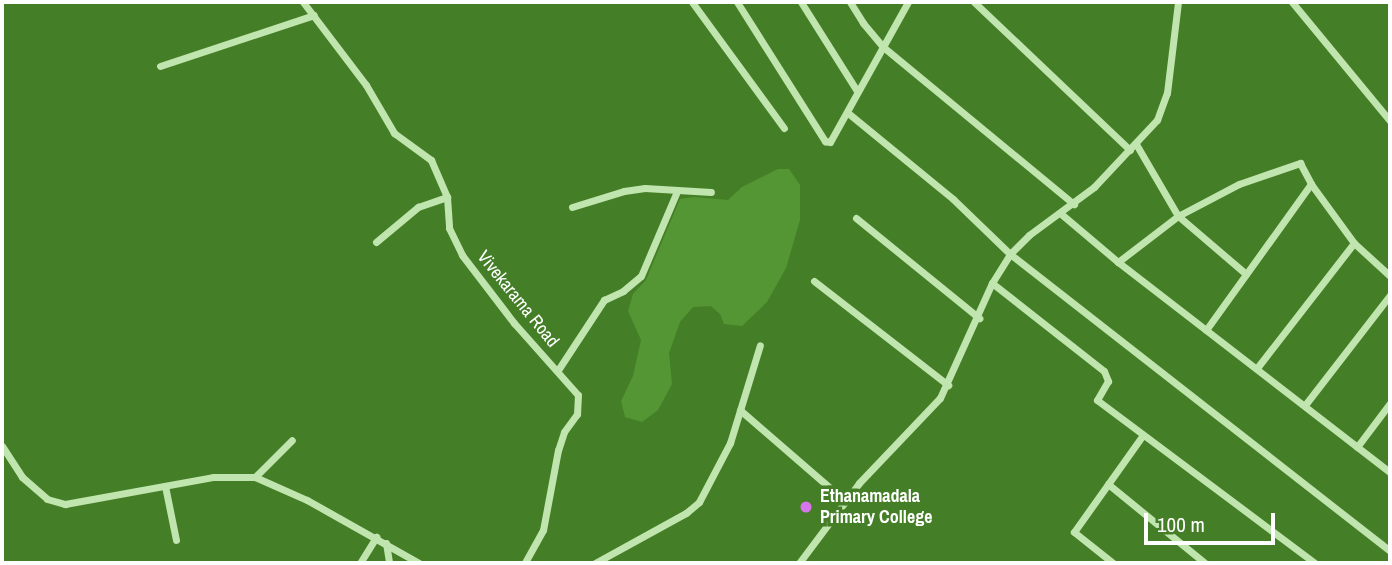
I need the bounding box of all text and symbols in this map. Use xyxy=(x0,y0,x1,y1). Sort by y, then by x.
street label: Vivekarama Road xyxy=(473,246,563,352)
place label: Ethanamadala Primary College xyxy=(820,486,932,528)
scale bar xyxy=(1147,498,1278,542)
marker: Ethanamadala Primary College xyxy=(798,499,814,515)
text: 100 m xyxy=(1157,510,1205,539)

